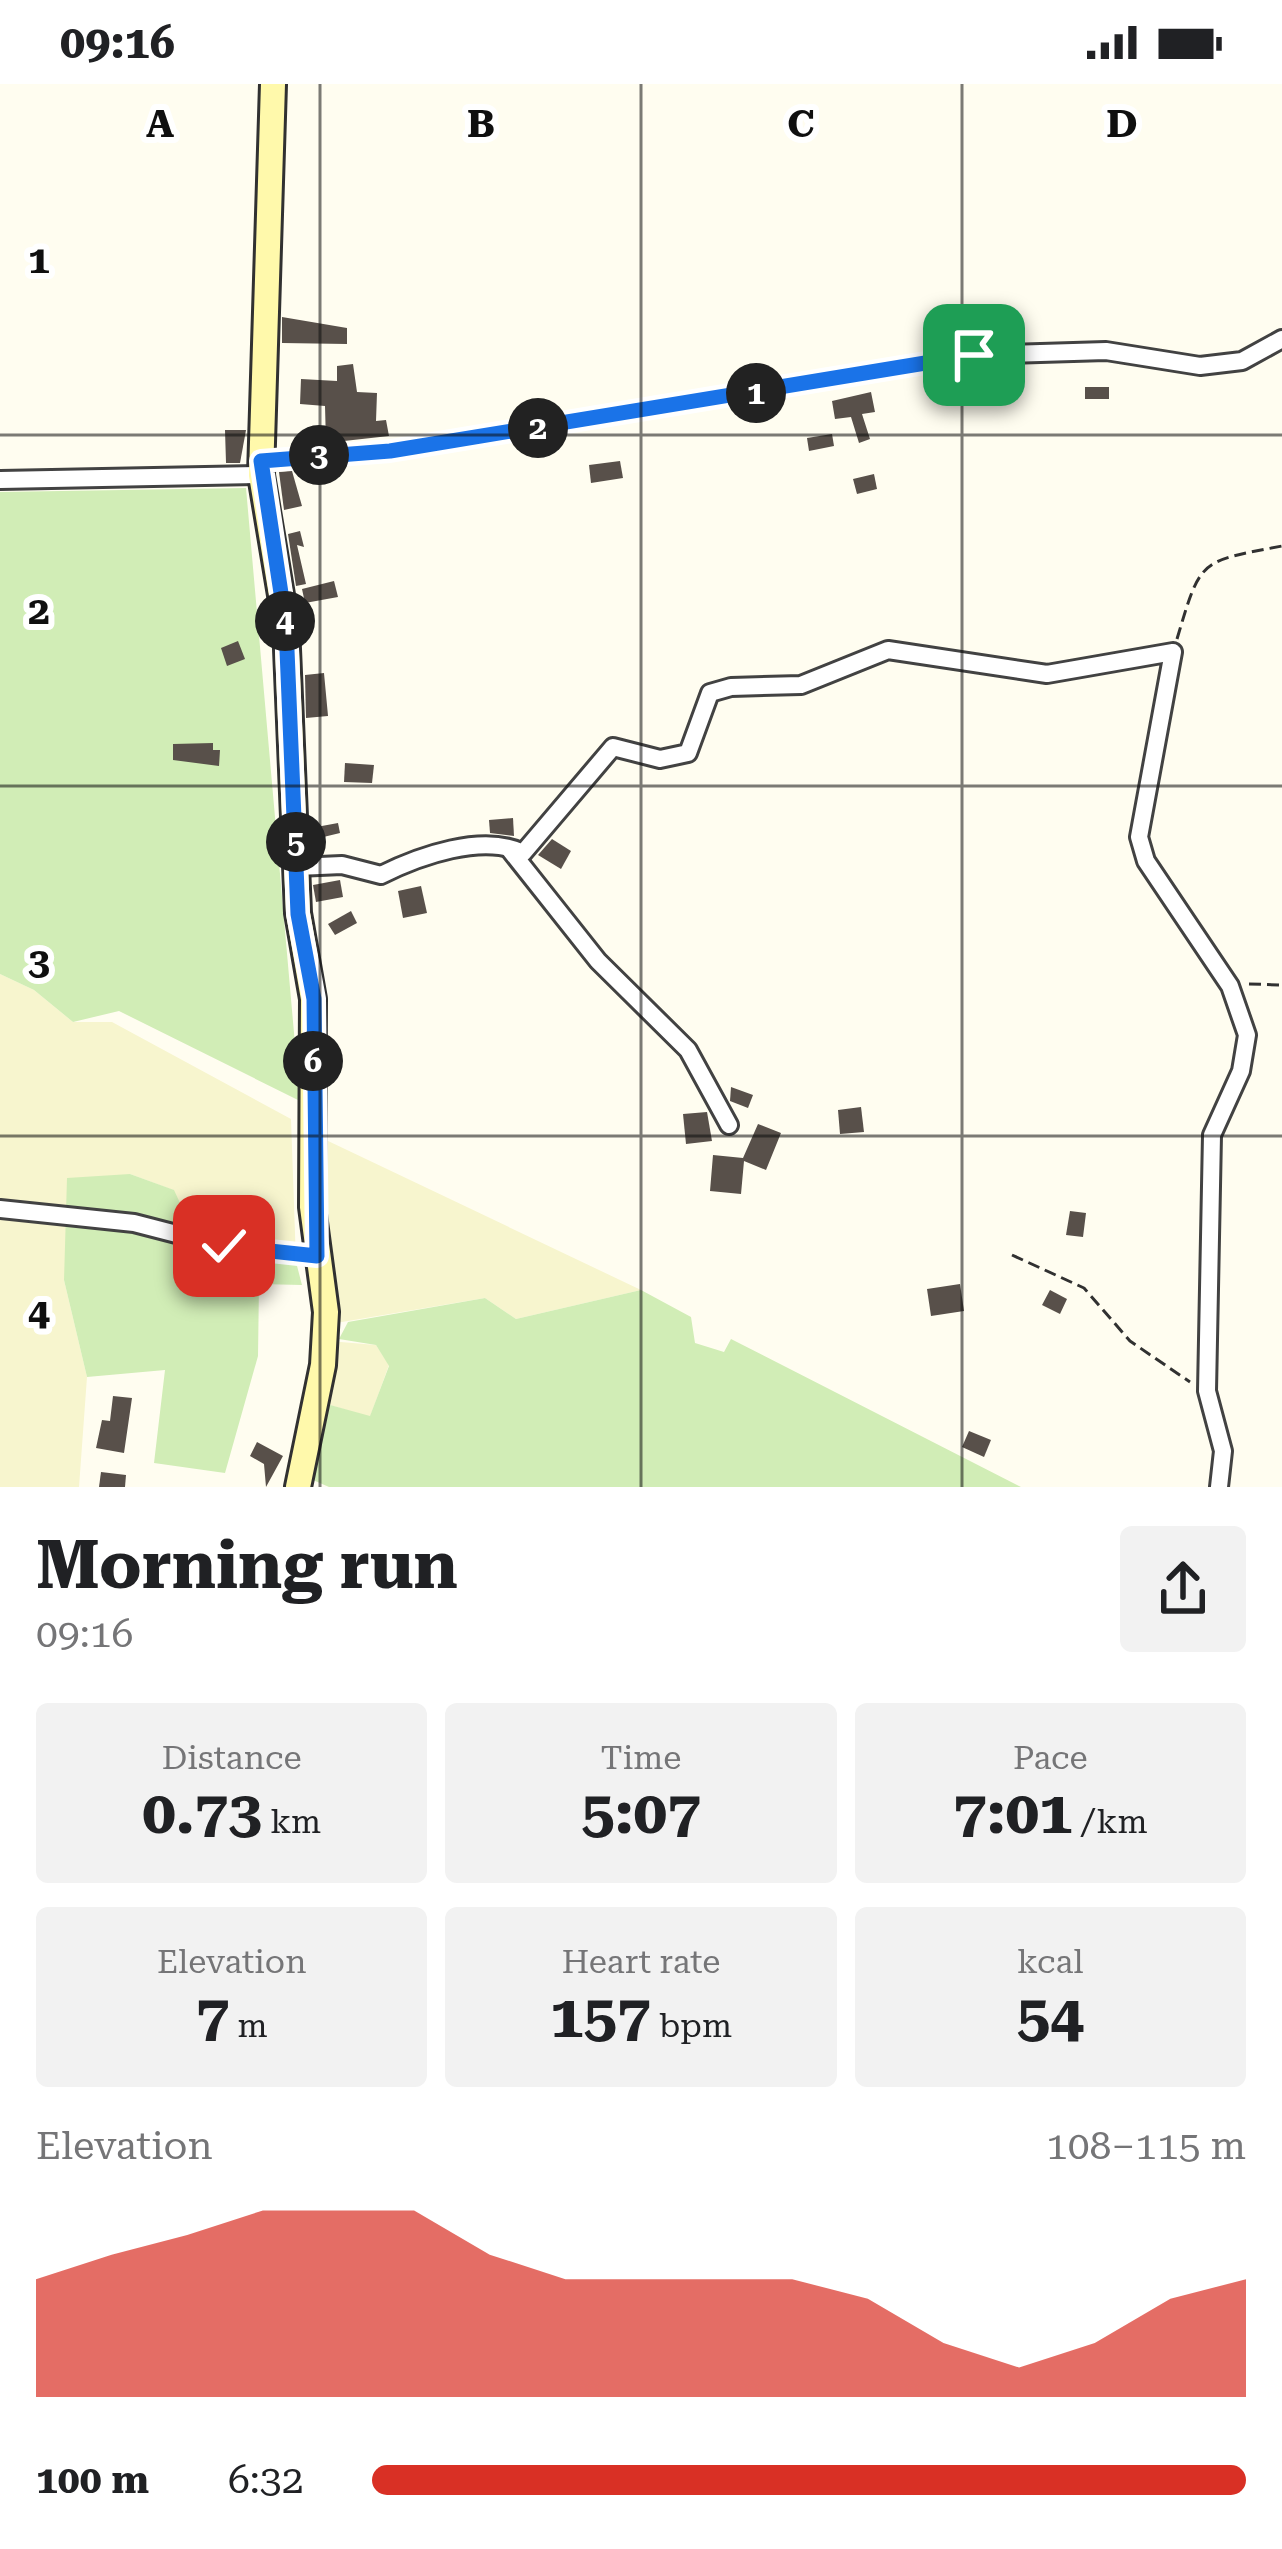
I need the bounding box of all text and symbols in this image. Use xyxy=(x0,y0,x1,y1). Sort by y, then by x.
text: 09:16 xyxy=(60,16,175,69)
text: A xyxy=(146,101,174,147)
text: B xyxy=(467,101,495,147)
text: C xyxy=(787,101,815,147)
text: D xyxy=(1106,101,1138,147)
text: 1 xyxy=(28,237,50,283)
pin xyxy=(923,304,1025,406)
icon: arrive xyxy=(941,322,1007,388)
pin: 1 xyxy=(726,363,786,423)
text: 1 xyxy=(747,373,765,412)
pin: 2 xyxy=(508,398,568,458)
text: 2 xyxy=(529,408,547,447)
pin: 3 xyxy=(289,425,349,485)
text: 3 xyxy=(310,435,328,474)
text: 2 xyxy=(28,588,50,634)
pin: 4 xyxy=(255,591,315,651)
text: 4 xyxy=(276,601,294,640)
pin: 5 xyxy=(266,812,326,872)
text: 5 xyxy=(287,822,305,861)
text: 3 xyxy=(28,939,50,985)
pin: 6 xyxy=(283,1031,343,1091)
text: 6 xyxy=(304,1041,322,1080)
pin xyxy=(173,1195,275,1297)
icon: check xyxy=(191,1213,257,1279)
text: 4 xyxy=(28,1289,50,1335)
button: share xyxy=(1120,1526,1246,1652)
text: Morning run xyxy=(36,1527,458,1604)
text: 09:16 xyxy=(36,1611,133,1657)
text: Distance xyxy=(162,1738,302,1777)
text: Time xyxy=(601,1738,681,1777)
text: Pace xyxy=(1013,1738,1088,1777)
text: 0.73 xyxy=(142,1777,262,1848)
text: 5:07 xyxy=(581,1777,701,1848)
text: 7:01 xyxy=(953,1777,1073,1848)
text: km xyxy=(262,1802,321,1841)
text: /km xyxy=(1073,1802,1148,1841)
text: Elevation xyxy=(157,1942,306,1981)
text: Heart rate xyxy=(562,1942,720,1981)
text: kcal xyxy=(1017,1942,1084,1981)
text: 7 xyxy=(196,1981,229,2052)
text: 157 xyxy=(550,1981,651,2052)
text: 54 xyxy=(1017,1981,1084,2052)
text: m xyxy=(229,2006,268,2045)
text: bpm xyxy=(651,2006,732,2045)
text: Elevation xyxy=(36,2123,213,2169)
text: 108–115 m xyxy=(1046,2123,1246,2169)
text: 100 m xyxy=(36,2457,149,2503)
text: 6:32 xyxy=(228,2457,304,2503)

